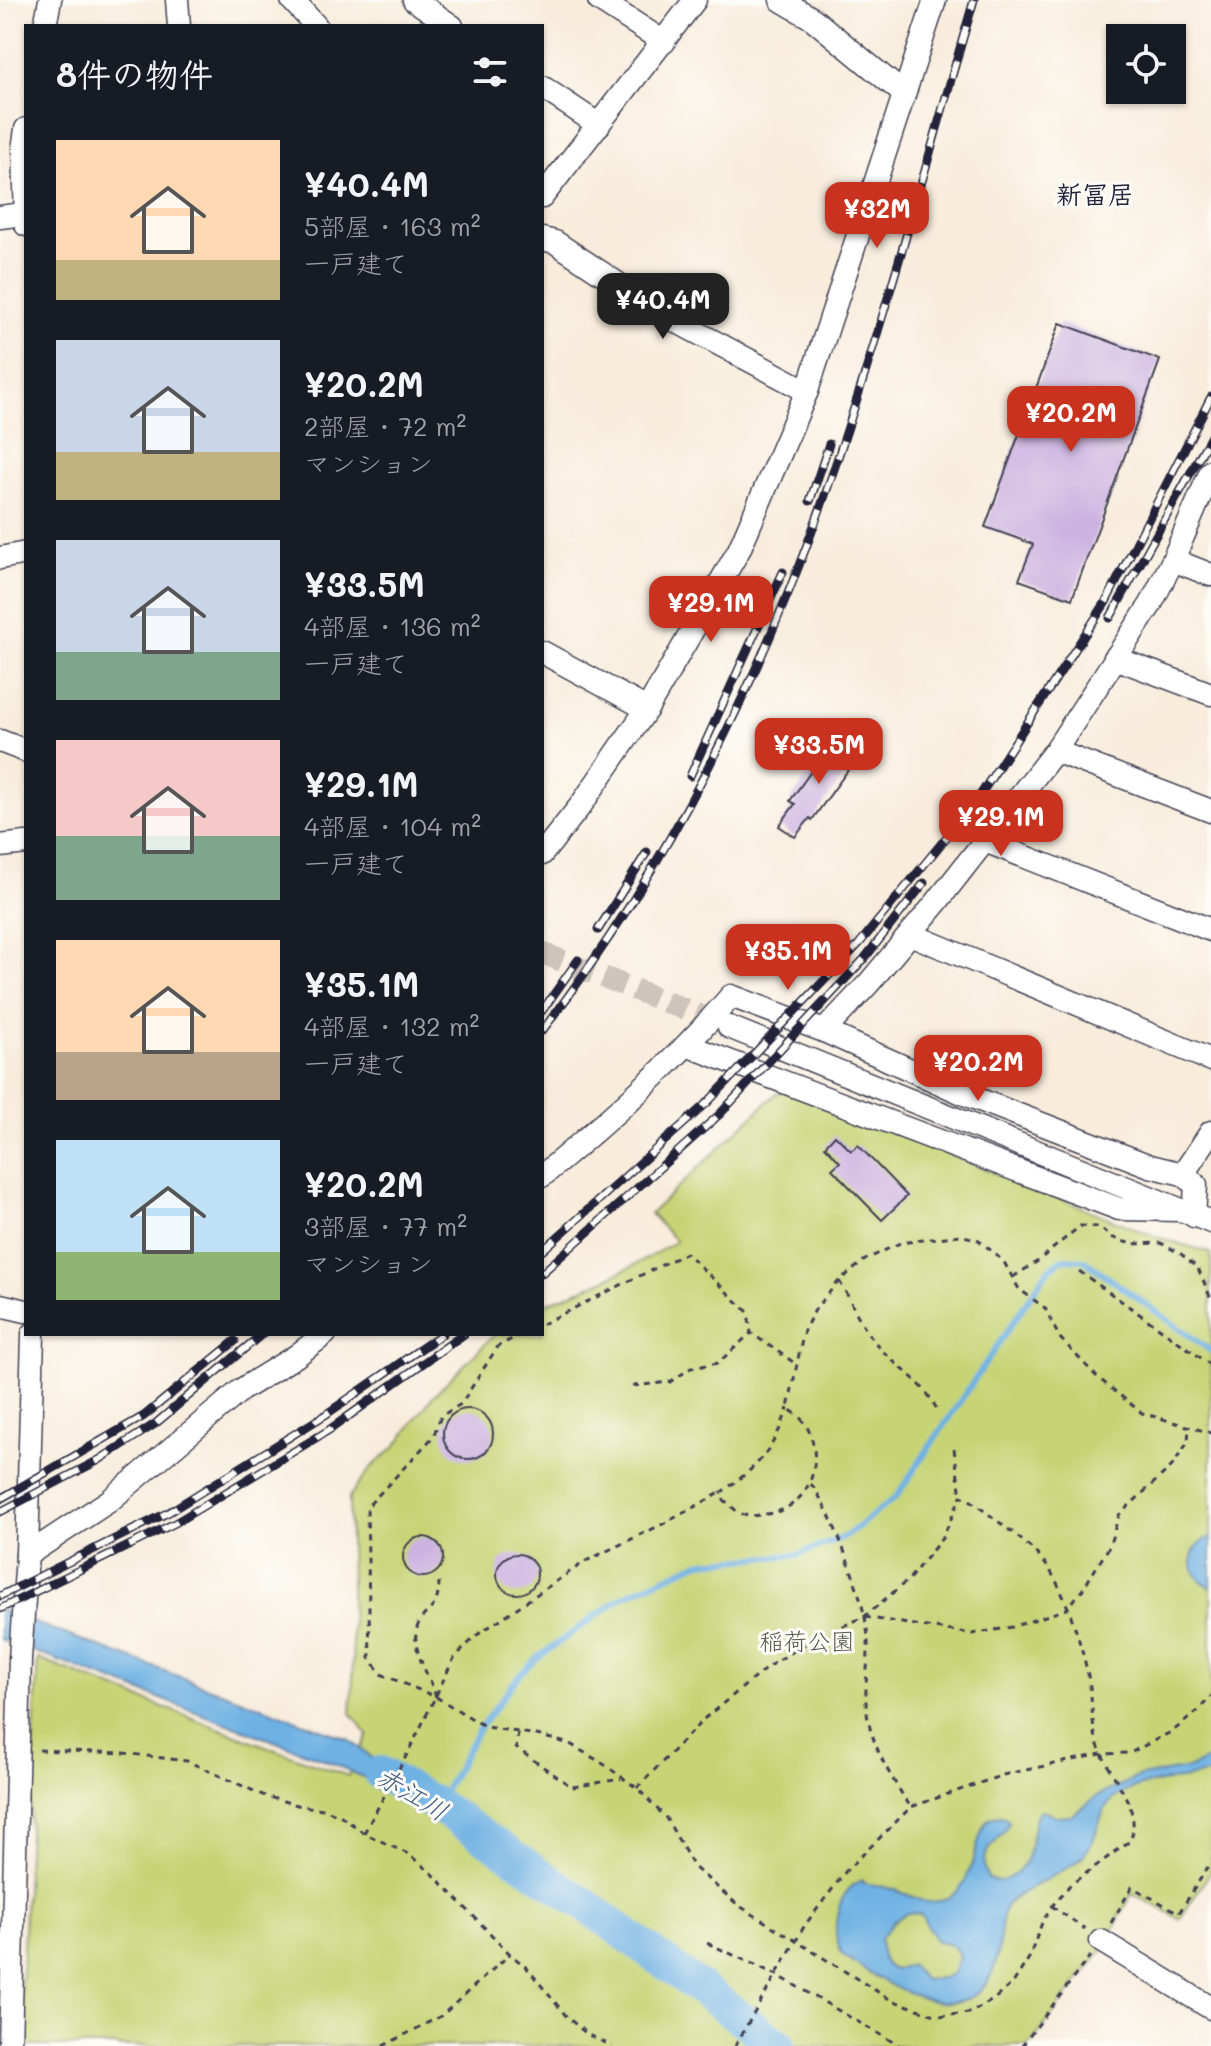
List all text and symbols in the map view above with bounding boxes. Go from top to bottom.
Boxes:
map controls [1106,24,1186,104]
button: locate [1106,24,1186,104]
icon: filters [468,50,512,94]
text: 8件の物件 [56,51,213,96]
text: ¥40.4M [304,161,429,206]
icon: home [120,172,216,268]
district label: 新冨居 [1056,177,1134,211]
pin: ¥32M [830,182,924,250]
text: ¥32M [843,191,911,225]
text: 5部屋 · 163 m² [304,209,481,243]
text: 一戸建て [304,246,408,280]
pin: ¥40.4M [598,273,728,341]
text: ¥40.4M [615,282,711,316]
text: ¥20.2M [304,361,424,406]
icon: home [120,372,216,468]
pin: ¥20.2M [1006,386,1136,454]
text: ¥20.2M [1025,395,1117,429]
text: 2部屋 · 72 m² [304,409,466,443]
text: マンション [304,446,433,480]
text: ¥33.5M [304,561,425,606]
icon: home [120,572,216,668]
pin: ¥29.1M [646,576,776,644]
text: ¥29.1M [667,585,755,619]
text: 4部屋 · 136 m² [304,609,481,643]
text: 一戸建て [304,646,408,680]
pin: ¥33.5M [754,718,884,786]
text: ¥33.5M [773,727,865,761]
text: ¥29.1M [304,761,419,806]
icon: home [120,772,216,868]
pin: ¥29.1M [936,790,1066,858]
text: ¥29.1M [957,799,1045,833]
text: 4部屋 · 104 m² [304,809,481,843]
text: 一戸建て [304,846,408,880]
pin: ¥35.1M [723,924,853,992]
text: ¥35.1M [744,933,832,967]
text: ¥35.1M [304,961,420,1006]
icon: home [120,972,216,1068]
text: 4部屋 · 132 m² [304,1009,479,1043]
pin: ¥20.2M [913,1035,1043,1103]
text: ¥20.2M [932,1044,1024,1078]
text: 一戸建て [304,1046,408,1080]
text: ¥20.2M [304,1161,424,1206]
icon: home [120,1172,216,1268]
text: 3部屋 · 77 m² [304,1209,467,1243]
text: マンション [304,1246,433,1280]
park label: 稲荷公園 [759,1625,855,1656]
water label: 赤江川 [370,1758,455,1828]

